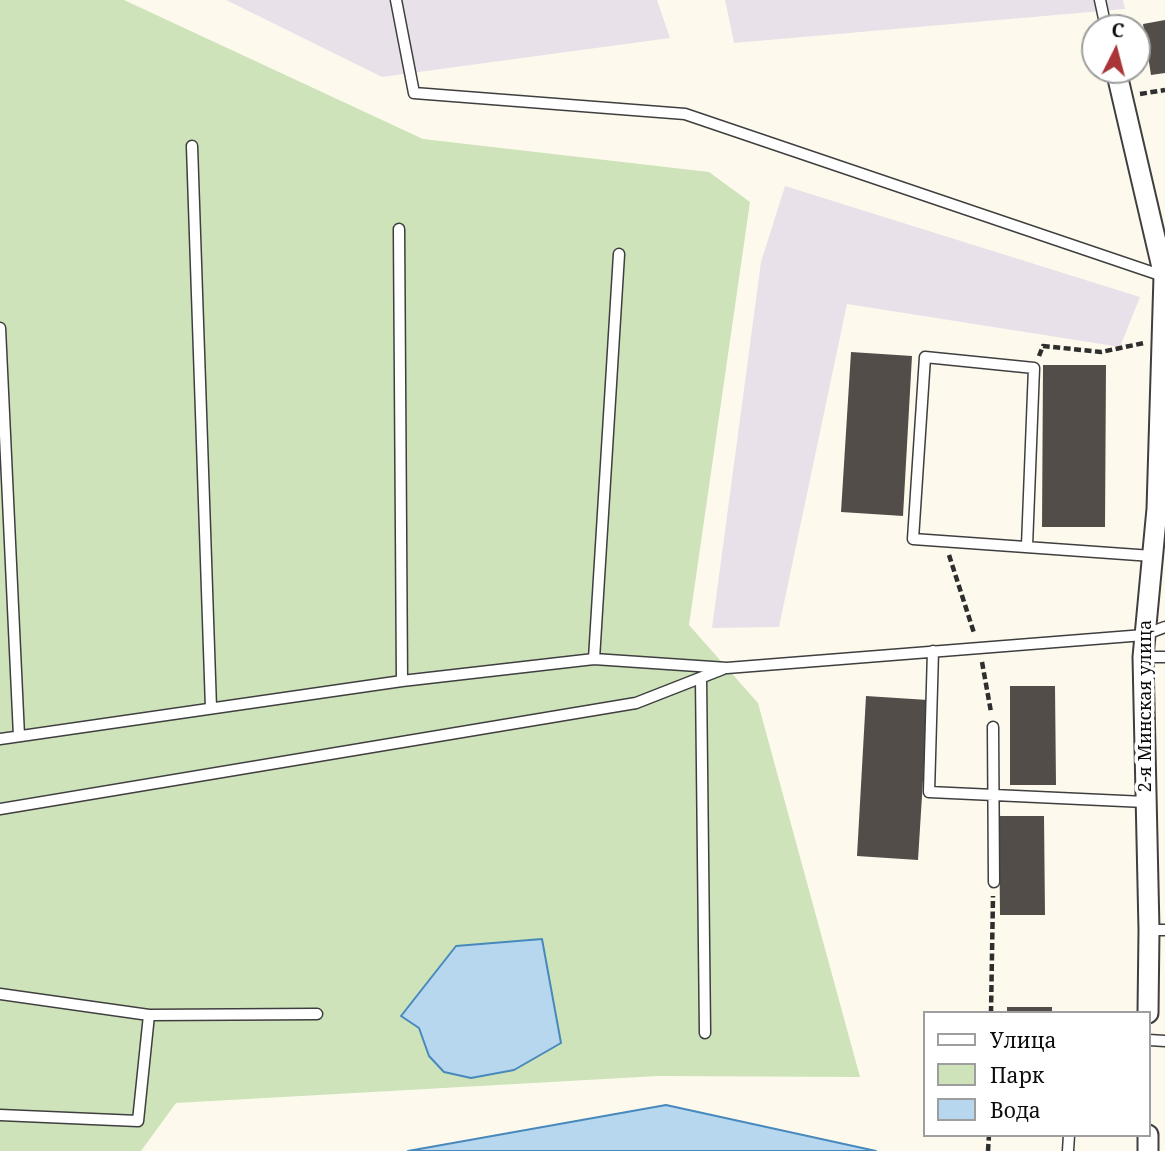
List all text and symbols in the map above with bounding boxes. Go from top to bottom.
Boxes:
north arrow [1081,14,1151,84]
text: С [1110,17,1126,44]
street label: 2-я Минская улица [1135,620,1157,792]
legend [923,1011,1151,1137]
text: Улица [990,1026,1057,1054]
text: Парк [990,1061,1044,1089]
text: Вода [990,1096,1041,1124]

